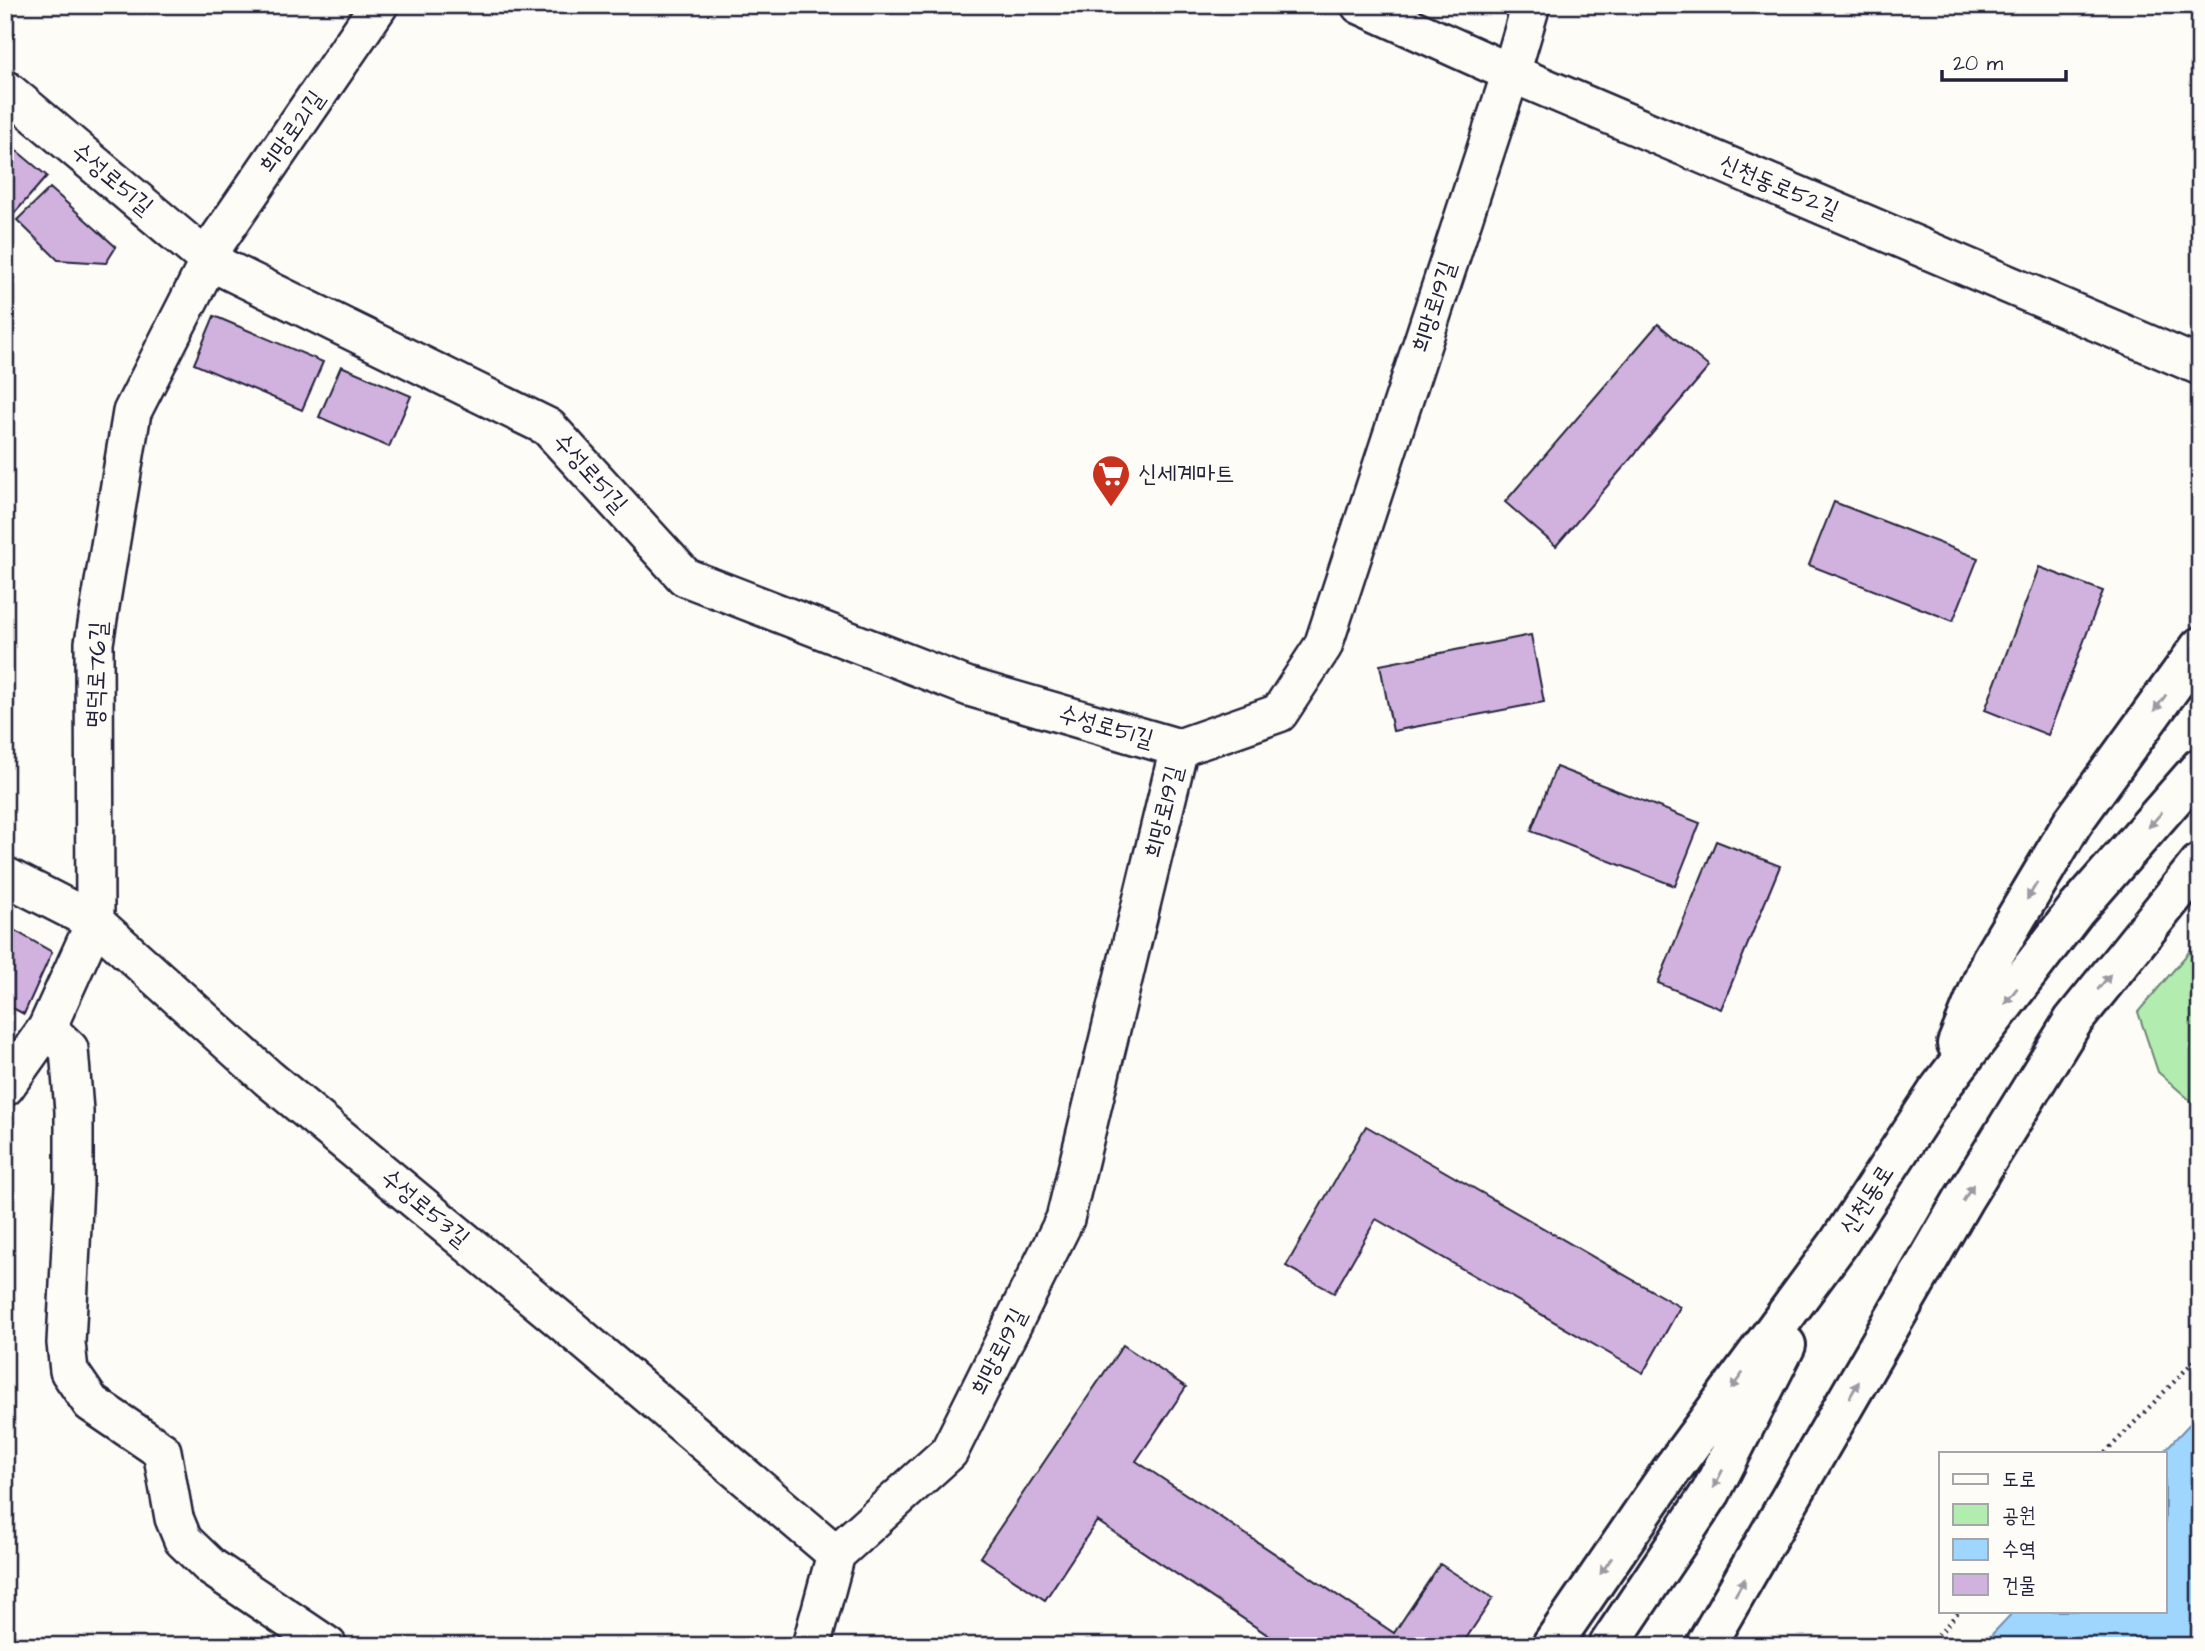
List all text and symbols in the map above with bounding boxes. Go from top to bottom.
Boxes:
scale bar [1942,38,2067,82]
text: 20 m [1953,49,2004,78]
street label: 희망로21길 [251,84,333,180]
street label: 수성로51길 [64,135,160,223]
street label: 신천동로52길 [1714,146,1844,228]
street label: 희망로19길 [1403,257,1465,357]
street label: 수성로51길 [545,425,635,521]
supermarket icon: 신세계마트 [1090,453,1132,508]
place label: 신세계마트 [1138,457,1235,491]
street label: 명덕로76길 [78,621,116,729]
one-way arrow [2153,694,2167,712]
street label: 수성로51길 [1055,697,1157,757]
street label: 희망로19길 [1136,762,1192,862]
one-way arrow [2147,811,2163,829]
one-way arrow [2026,881,2038,900]
one-way arrow [2097,973,2112,991]
one-way arrow [2003,986,2018,1004]
street label: 신천동로 [1832,1158,1902,1242]
street label: 수성로53길 [373,1161,477,1255]
one-way arrow [1961,1184,1974,1203]
street label: 희망로19길 [963,1302,1035,1402]
one-way arrow [1731,1372,1745,1390]
one-way arrow [1848,1381,1860,1400]
legend [1939,1452,2166,1612]
text: 도로 [2002,1465,2036,1494]
one-way arrow [1712,1469,1724,1489]
text: 공원 [2002,1501,2036,1530]
text: 수역 [2002,1535,2036,1564]
one-way arrow [1599,1557,1613,1575]
text: 건물 [2002,1571,2036,1600]
one-way arrow [1734,1578,1747,1597]

